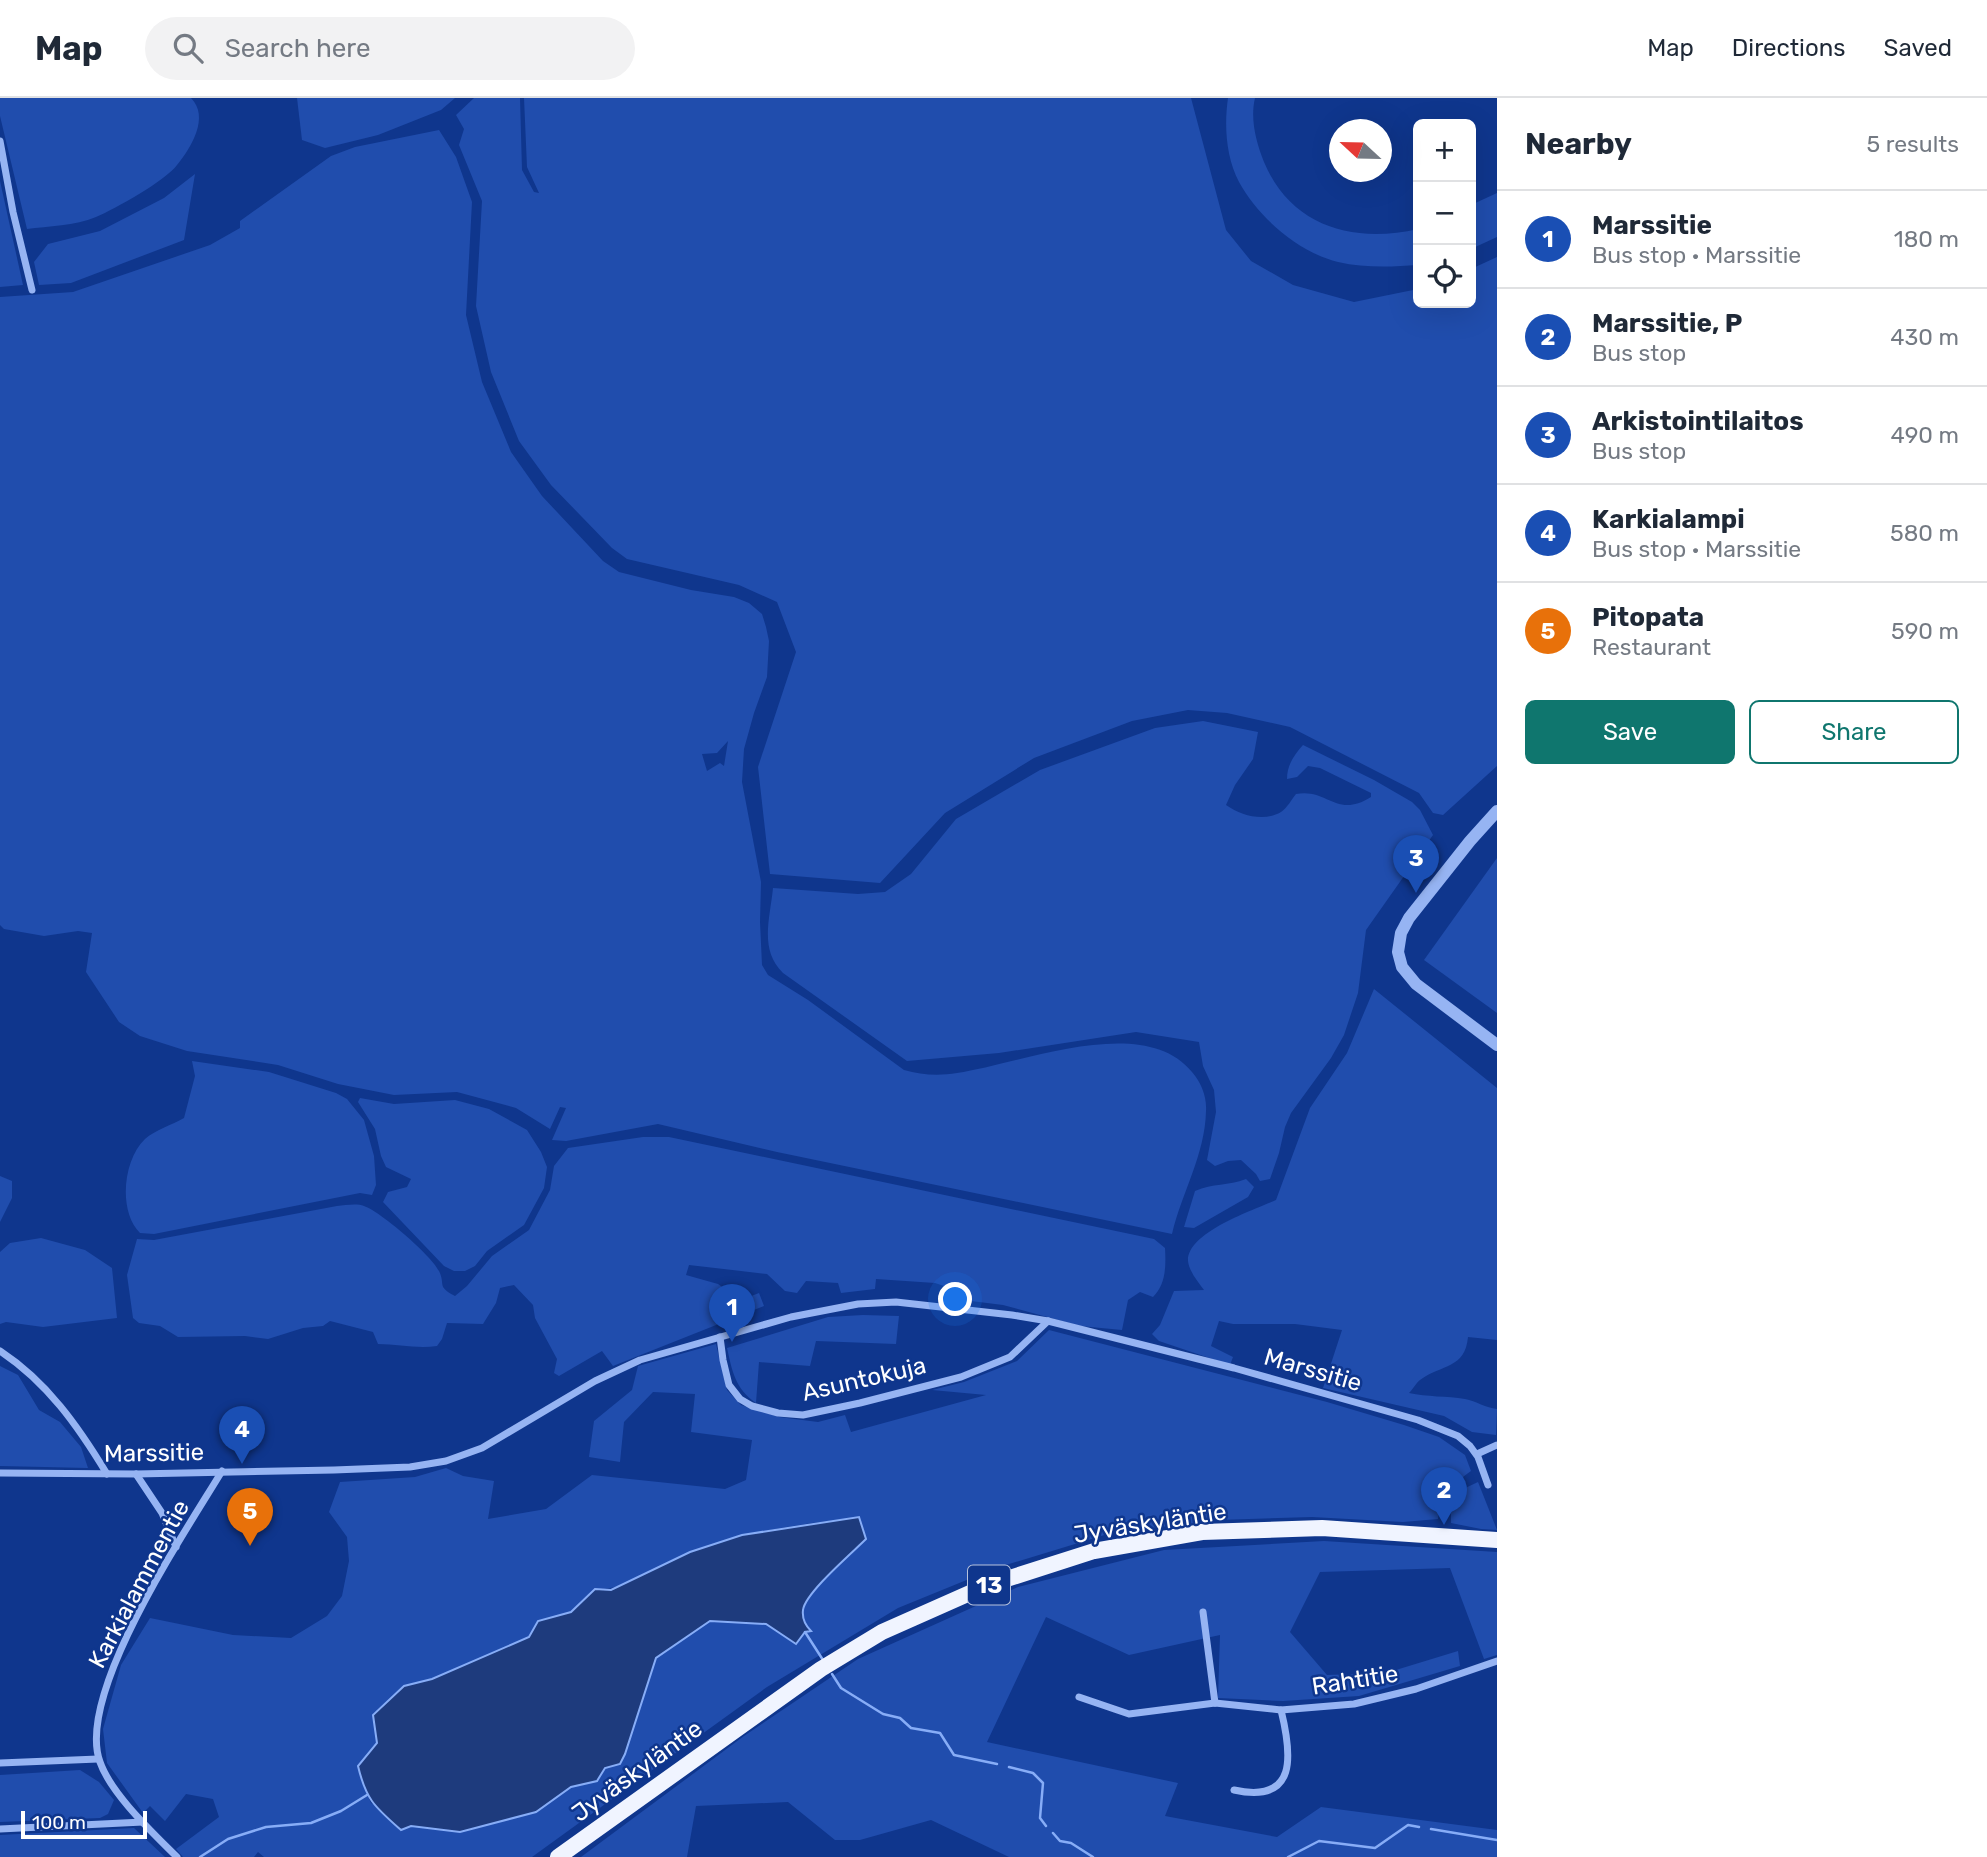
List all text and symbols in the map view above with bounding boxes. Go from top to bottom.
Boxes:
search box [145,17,635,80]
text: Map [35,29,103,68]
icon: search [169,29,207,67]
text: Search here [225,33,370,64]
text: Map [1647,34,1694,62]
text: Directions [1732,34,1845,62]
text: Saved [1883,34,1952,62]
north arrow [1329,119,1392,182]
map controls [1413,119,1476,308]
button: + [1413,119,1476,182]
text: Nearby [1525,126,1632,162]
text: 5 results [1866,130,1959,158]
button: − [1413,182,1476,245]
text: Marssitie [1592,210,1712,241]
text: 1 [1542,225,1554,253]
text: 180 m [1894,225,1959,253]
text: Bus stop · Marssitie [1592,241,1801,269]
button: locate [1413,245,1476,308]
text: Marssitie, P [1592,308,1742,339]
text: 2 [1541,323,1555,351]
text: 430 m [1890,323,1959,351]
text: Bus stop [1592,339,1686,367]
text: Arkistointilaitos [1592,406,1804,437]
text: 3 [1540,421,1556,449]
text: 490 m [1891,421,1959,449]
text: Bus stop [1592,437,1686,465]
text: Karkialampi [1592,504,1745,535]
text: 4 [1540,519,1556,547]
text: 580 m [1890,519,1959,547]
text: Bus stop · Marssitie [1592,535,1801,563]
text: Pitopata [1592,602,1704,633]
text: 5 [1541,617,1555,645]
text: 590 m [1891,617,1959,645]
text: Restaurant [1592,633,1711,661]
button: Save [1525,700,1735,764]
button: Share [1749,700,1959,764]
pin: 3 [1393,835,1439,893]
your location [938,1282,972,1316]
pin: 1 [709,1284,755,1342]
street label: Marssitie [1261,1343,1365,1397]
street label: Asuntokuja [799,1351,929,1407]
pin: 4 [219,1406,265,1464]
street label: Marssitie [104,1438,204,1468]
pin: 2 [1421,1467,1467,1525]
pin: 5 [227,1488,273,1546]
street label: Karkialammentie [83,1495,195,1673]
street label: Jyväskyläntie [1072,1497,1228,1549]
road number: 13 [968,1566,1010,1604]
street label: Rahtitie [1310,1659,1400,1701]
street label: Jyväskyläntie [566,1714,708,1828]
scale bar [21,1808,147,1840]
text: 100 m [32,1811,86,1834]

